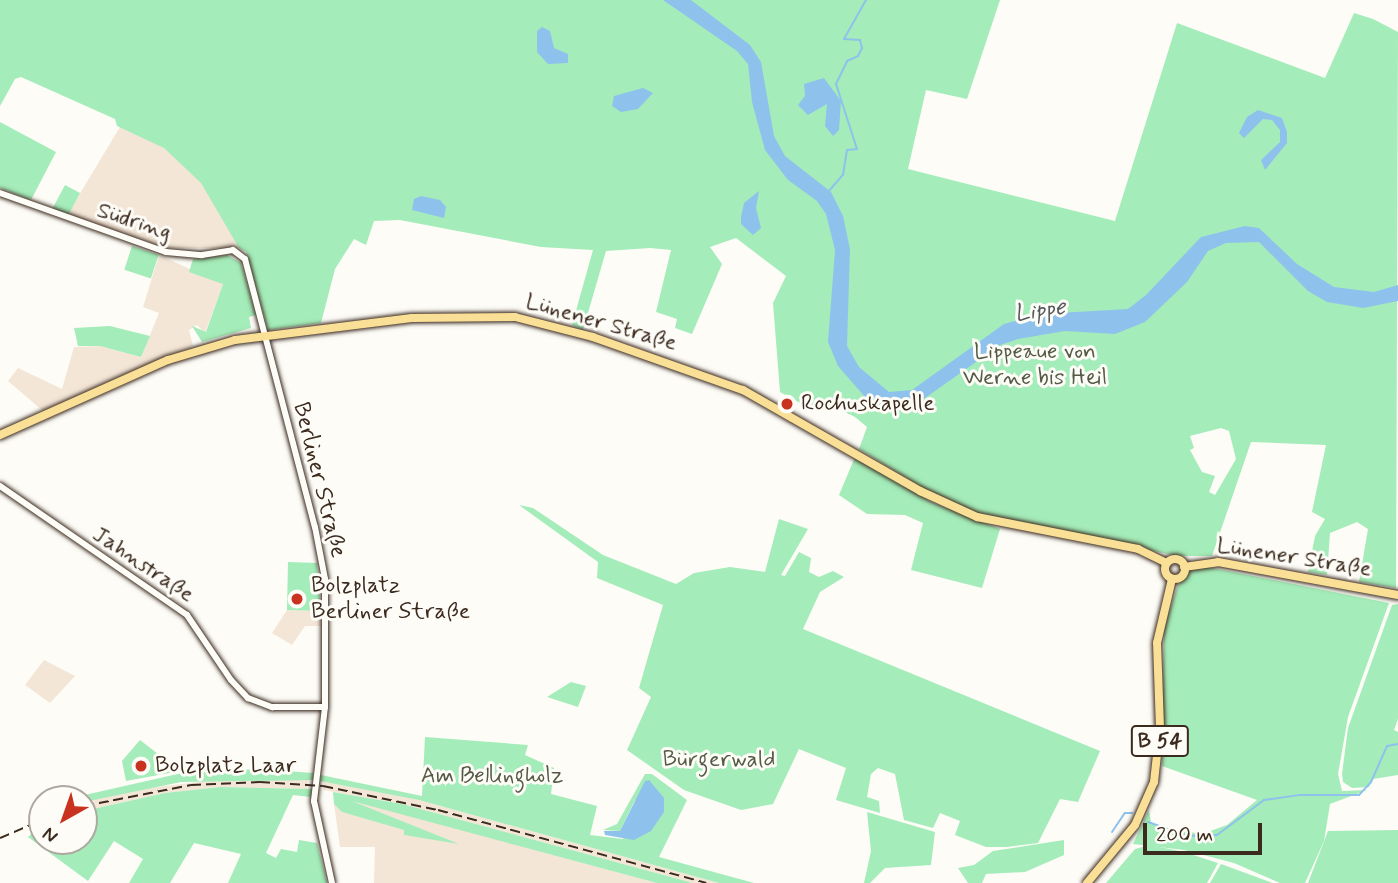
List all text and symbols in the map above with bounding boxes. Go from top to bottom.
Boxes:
street label: Südring [93,197,175,247]
street label: Lünener Straße [522,288,680,358]
water label: Lippe [1013,293,1067,329]
park label: Lippeaue von Werne bis Heil [963,338,1107,392]
place label: Rochuskapelle [801,390,934,418]
marker: Rochuskapelle [779,396,795,412]
street label: Berliner Straße [287,401,351,559]
street label: Jahnstraße [87,521,199,609]
street label: Lünener Straße [1215,532,1373,584]
place label: Bolzplatz Berliner Straße [311,572,466,626]
marker: Bolzplatz Berliner Straße [289,591,305,607]
road number: B 54 [1130,724,1190,758]
park label: Bürgerwald [663,746,775,774]
place label: Bolzplatz Laar [155,752,297,780]
marker: Bolzplatz Laar [133,758,149,774]
park label: Am Bellingholz [419,762,565,790]
north arrow [28,785,98,855]
scale bar [1146,810,1265,854]
text: N [38,821,63,849]
text: 200 m [1156,821,1213,849]

